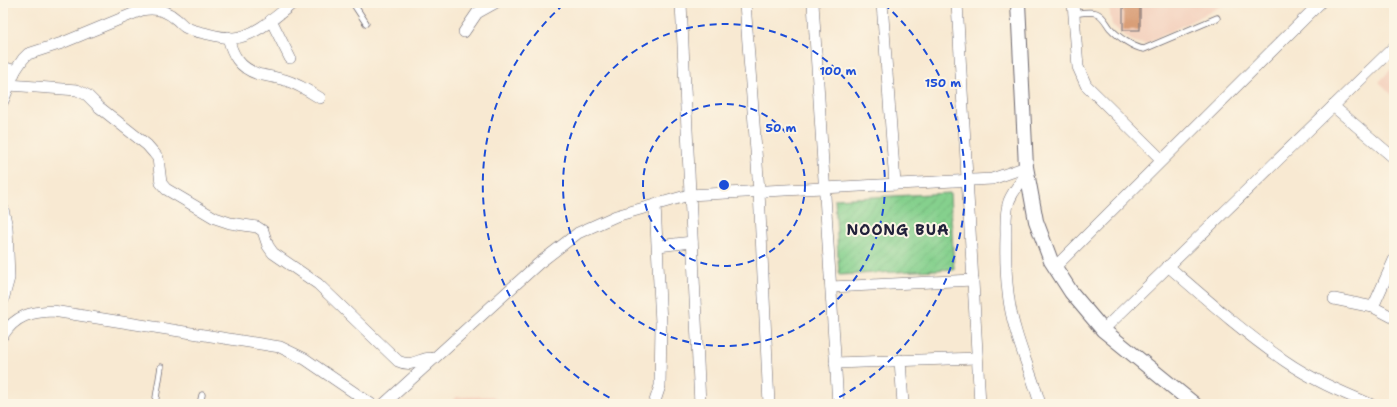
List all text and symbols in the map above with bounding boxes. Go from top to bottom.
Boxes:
text: 100 m [820,63,857,79]
text: 150 m [925,75,961,91]
text: 50 m [766,120,797,136]
centre of rings [717,178,731,192]
district label: NOONG BUA [847,220,949,240]

